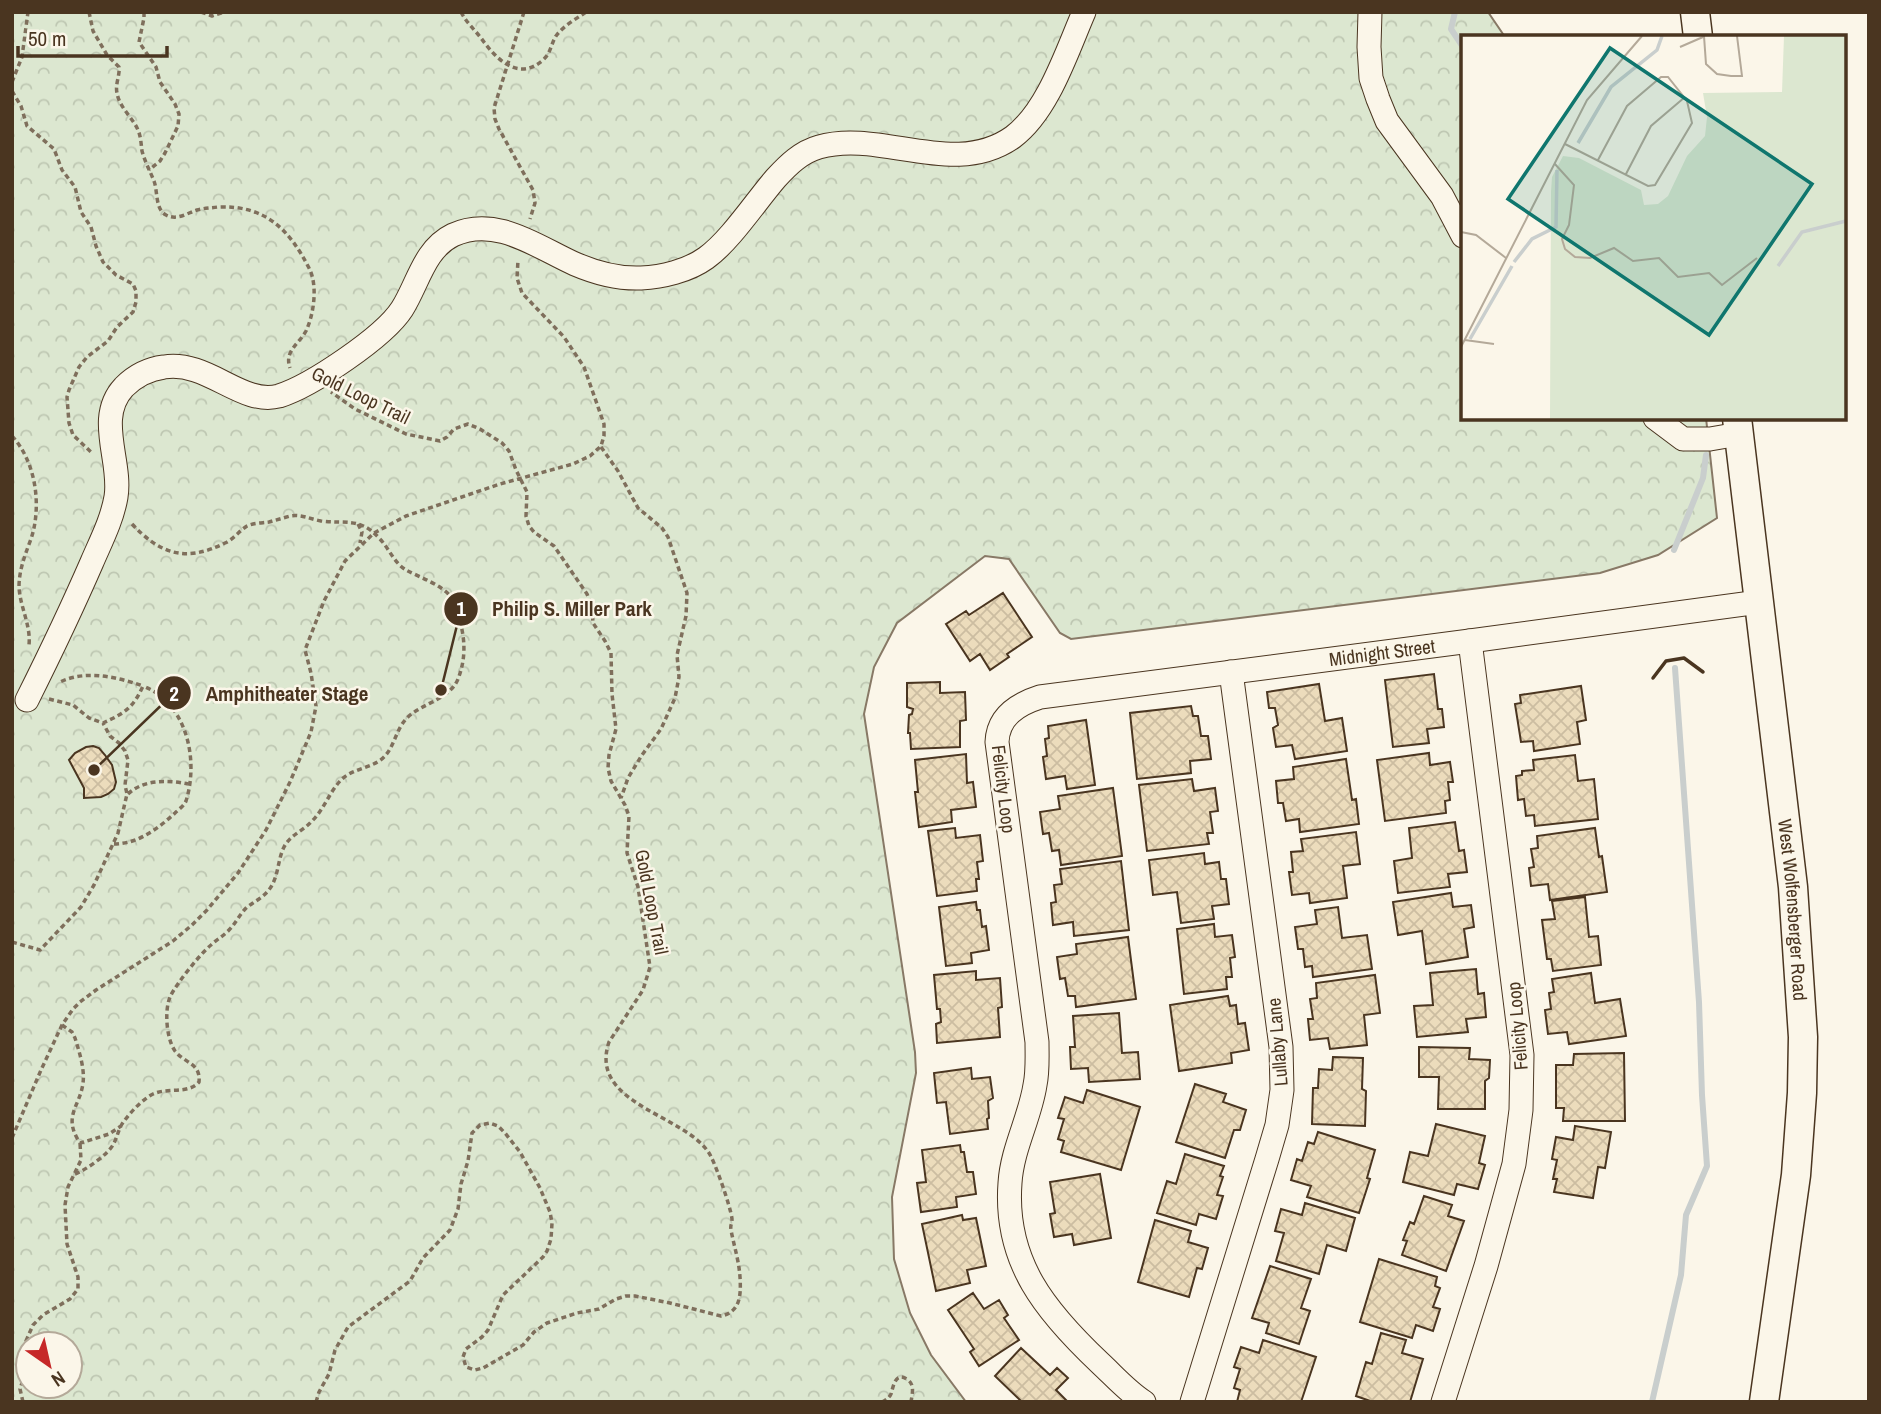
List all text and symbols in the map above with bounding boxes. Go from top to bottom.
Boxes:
scale bar [18,14,166,58]
text: 50 m [28,24,66,53]
inset map [1461,35,1846,420]
street label: Gold Loop Trail [307,360,415,430]
callout: Philip S. Miller Park [443,588,666,630]
text: 1 [456,594,466,623]
text: Philip S. Miller Park [492,594,652,623]
street label: Midnight Street [1327,633,1437,672]
callout: Amphitheater Stage [157,672,382,714]
text: 2 [169,679,179,708]
text: Amphitheater Stage [206,679,368,708]
street label: Felicity Loop [986,744,1022,834]
street label: West Wolfensberger Road [1772,817,1814,1001]
street label: Gold Loop Trail [629,847,675,957]
street label: Felicity Loop [1500,981,1534,1071]
street label: Lullaby Lane [1260,997,1294,1087]
north arrow [14,1330,84,1400]
text: N [47,1365,70,1393]

